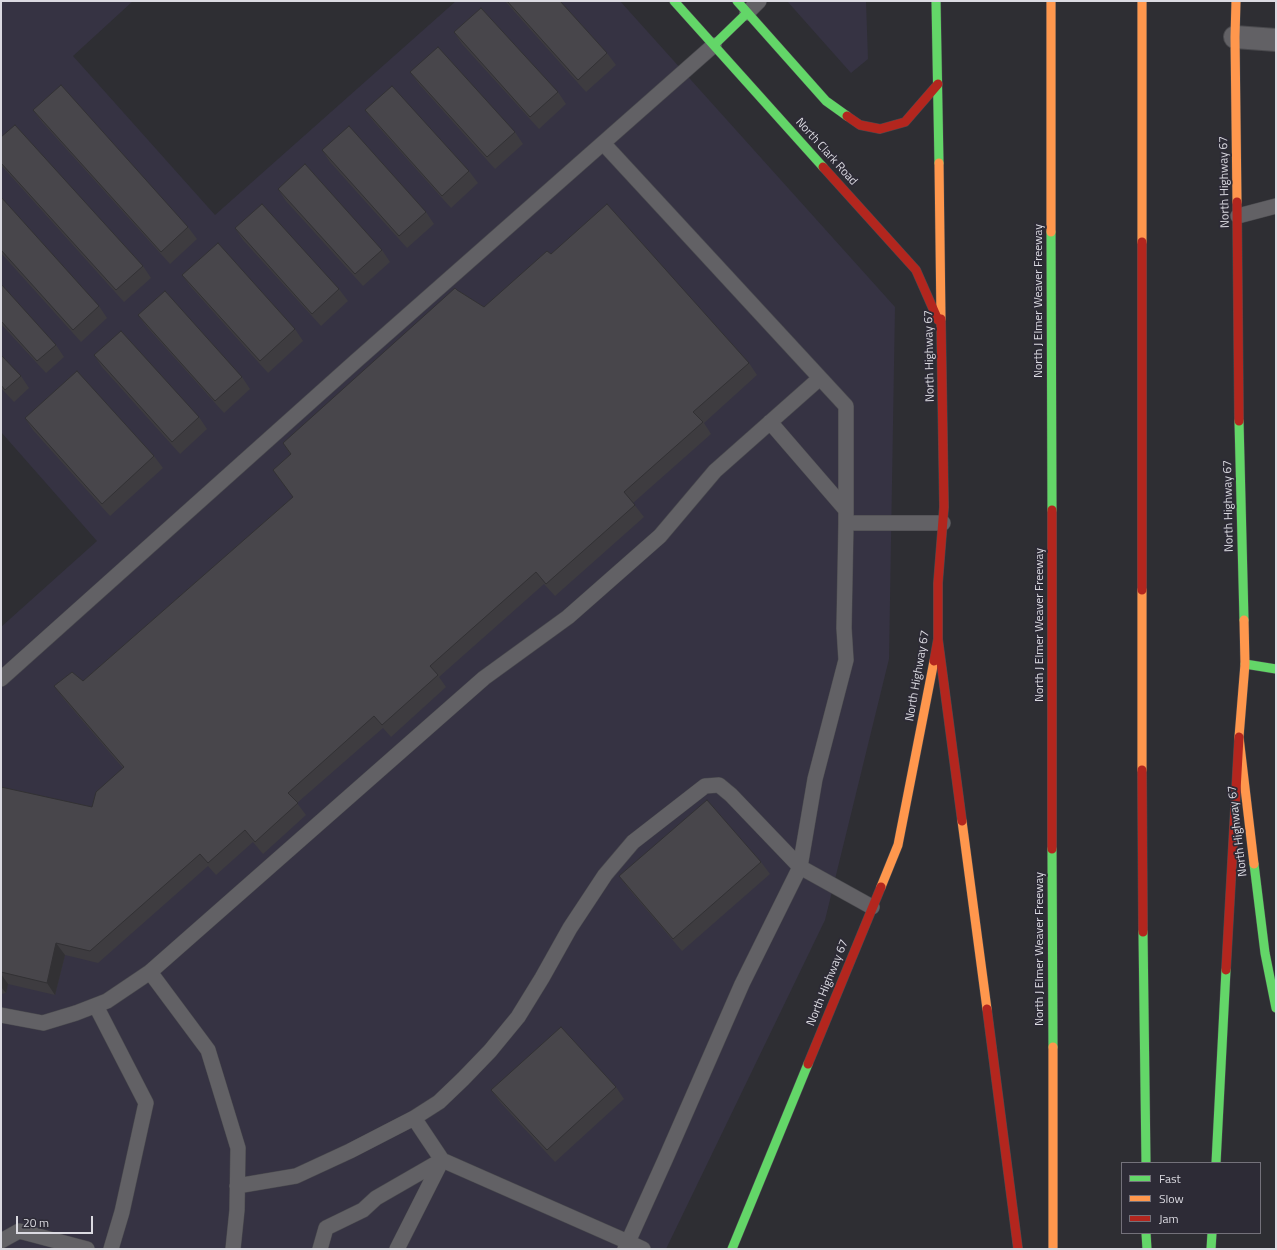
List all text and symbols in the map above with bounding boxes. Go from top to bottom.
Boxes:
street label: North Clark Road [792,115,860,189]
street label: North Highway 67 [1217,136,1233,228]
street label: North J Elmer Weaver Freeway [1032,224,1046,378]
street label: North Highway 67 [922,310,938,402]
street label: North Highway 67 [1221,460,1237,552]
street label: North J Elmer Weaver Freeway [1033,548,1047,702]
street label: North Highway 67 [903,629,933,723]
street label: North Highway 67 [1225,784,1251,878]
street label: North J Elmer Weaver Freeway [1033,872,1047,1026]
street label: North Highway 67 [804,938,852,1028]
legend [1121,1162,1261,1234]
text: Fast [1159,1169,1181,1188]
text: Slow [1159,1189,1184,1208]
scale bar [18,1208,95,1234]
text: Jam [1159,1209,1179,1228]
text: 20 m [23,1213,49,1232]

